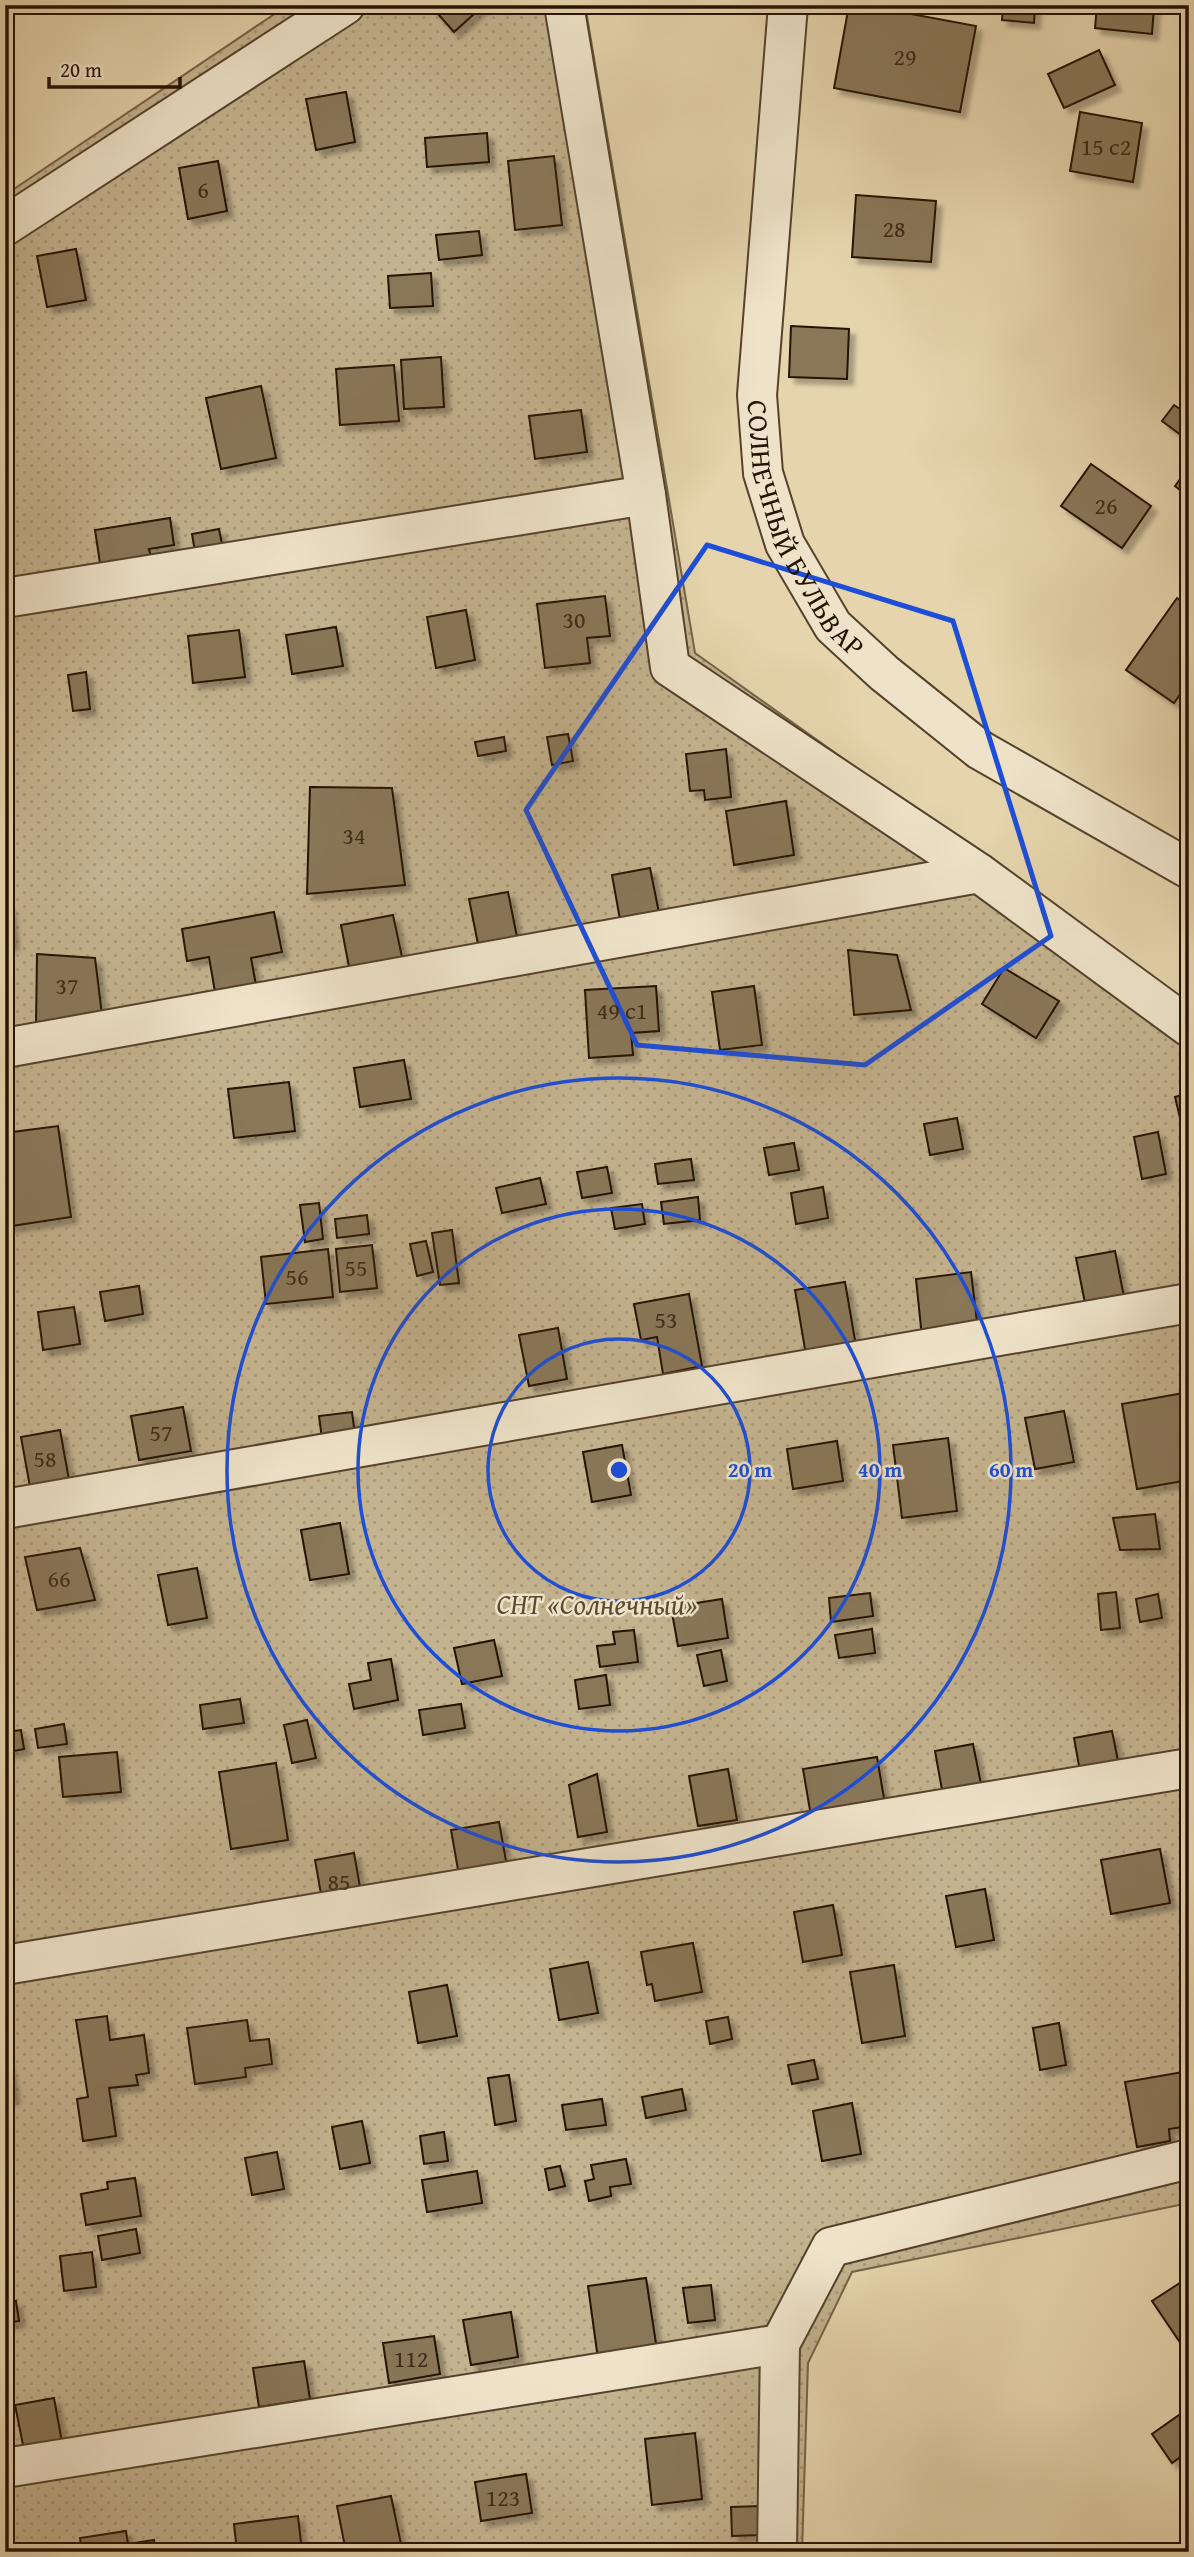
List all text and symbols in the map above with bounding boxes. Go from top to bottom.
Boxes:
house number: 29 [893,39,917,74]
scale bar [49,46,180,90]
text: 20 m [60,54,102,85]
house number: 15 с2 [1081,129,1131,164]
house number: 6 [197,172,209,207]
house number: 28 [882,211,906,246]
street label: СОЛНЕЧНЫЙ БУЛЬВАР [737,398,874,666]
house number: 26 [1094,488,1118,523]
house number: 30 [562,602,586,637]
house number: 34 [342,818,366,853]
house number: 37 [55,968,79,1003]
house number: 49 с1 [597,993,647,1028]
house number: 55 [344,1250,368,1285]
house number: 56 [285,1259,309,1294]
house number: 53 [654,1302,678,1337]
house number: 57 [149,1415,173,1450]
house number: 58 [33,1441,57,1476]
text: 20 m [728,1454,772,1485]
text: 40 m [858,1454,902,1485]
text: 60 m [989,1454,1033,1485]
centre of rings [607,1458,631,1482]
house number: 66 [47,1561,71,1596]
park label: СНТ «Солнечный» [496,1583,698,1624]
house number: 85 [327,1864,351,1899]
house number: 112 [394,2341,428,2376]
house number: 123 [486,2480,520,2515]

